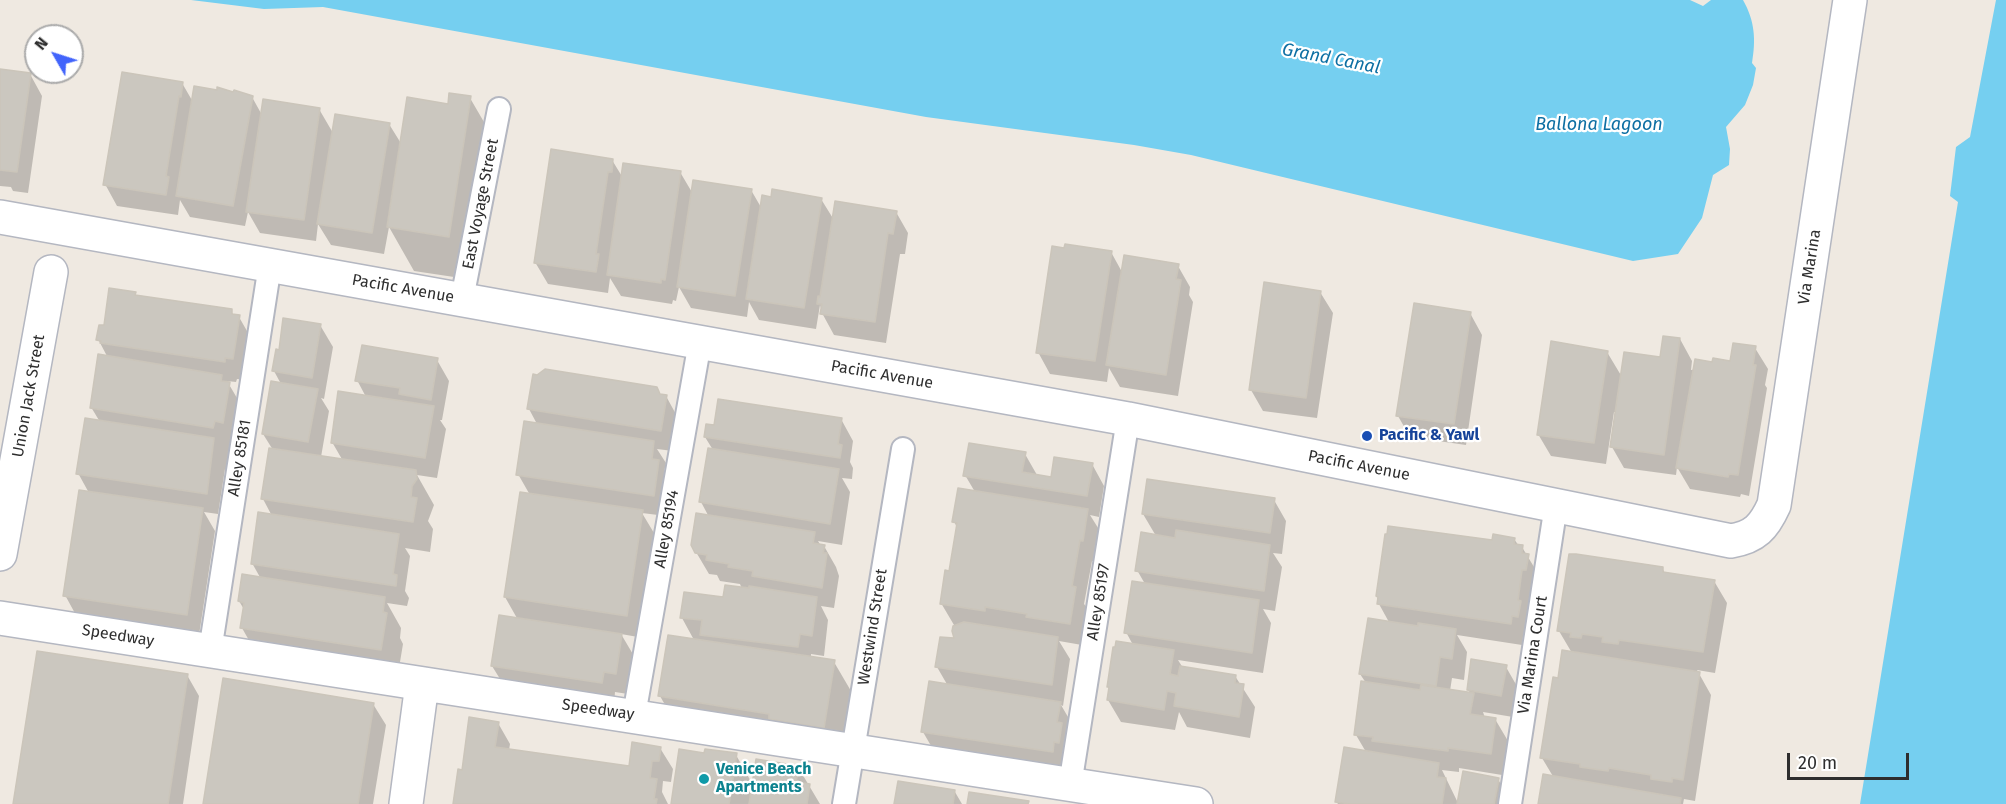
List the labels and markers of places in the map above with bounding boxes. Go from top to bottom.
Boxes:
place label: Pacific & Yawl [1379,426,1479,446]
marker: Pacific & Yawl [1360,429,1374,443]
place label: Venice Beach Apartments [716,760,811,798]
marker: Venice Beach Apartments [697,772,711,786]

